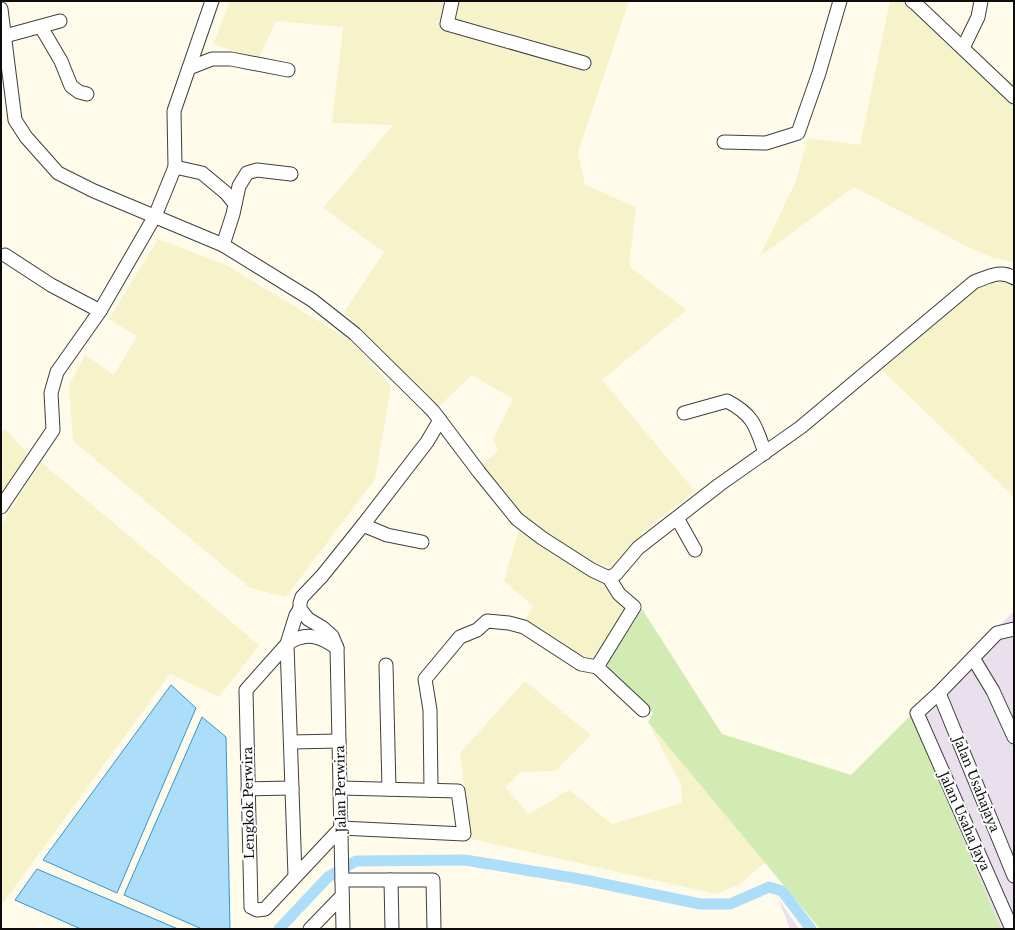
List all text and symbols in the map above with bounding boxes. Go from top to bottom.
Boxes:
street label: Jalan Usahajaya [949,732,1004,836]
street label: Jalan Perwira [331,745,350,835]
street label: Lengkok Perwira [239,746,258,859]
street label: Jalan Usaha Jaya [934,767,994,874]

